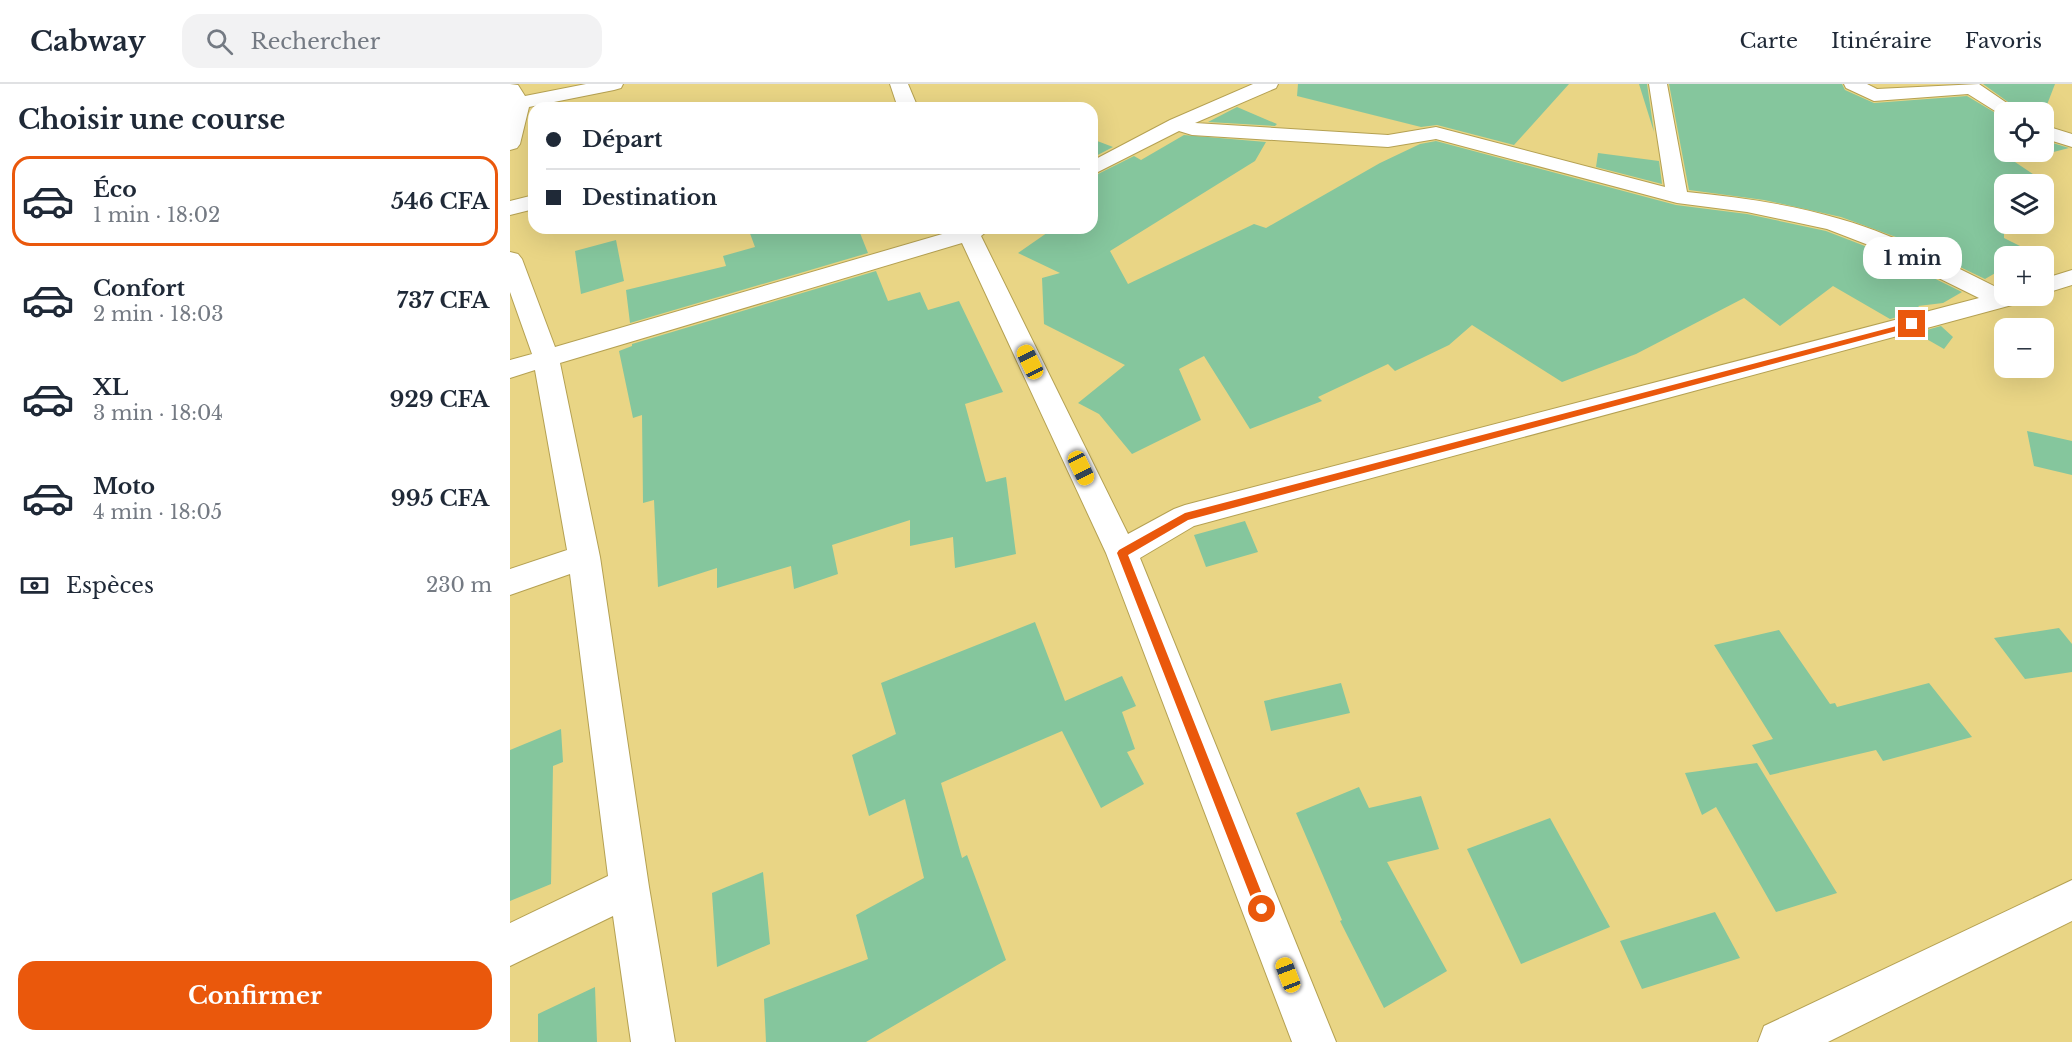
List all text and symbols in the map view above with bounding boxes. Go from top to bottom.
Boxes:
search box [182,14,602,68]
text: Cabway [30,24,146,59]
icon: search [203,25,236,58]
text: Rechercher [251,28,380,55]
text: Carte [1740,28,1798,54]
text: Itinéraire [1831,28,1932,54]
text: Favoris [1965,28,2042,54]
map controls [1994,102,2054,378]
button: locate [1994,102,2054,162]
text: Choisir une course [18,103,285,136]
text: Départ [582,126,662,153]
icon: car [21,174,75,228]
button: layers [1994,174,2054,234]
text: Éco [93,176,137,203]
text: Destination [582,184,717,211]
text: 546 CFA [391,188,489,215]
text: 1 min · 18:02 [93,203,220,227]
callout: 1 min [1862,237,1962,279]
text: 1 min [1884,246,1941,270]
button: + [1994,246,2054,306]
icon: car [21,273,75,327]
text: Confort [93,275,185,302]
text: 737 CFA [397,287,489,314]
text: 2 min · 18:03 [93,302,224,326]
route end [1898,310,1925,337]
button: − [1994,318,2054,378]
car [1014,342,1046,382]
icon: car [21,372,75,426]
text: XL [93,374,128,401]
text: 929 CFA [390,386,489,413]
text: 3 min · 18:04 [93,401,223,425]
car [1065,448,1097,488]
icon: car [21,471,75,525]
text: Moto [93,473,155,500]
text: 995 CFA [391,485,489,512]
text: 4 min · 18:05 [93,500,222,524]
icon: cash [18,569,51,602]
text: Espèces [66,572,154,599]
text: 230 m [426,573,492,597]
route start [1248,895,1275,922]
car [1273,955,1303,995]
button: Confirmer [18,961,492,1030]

